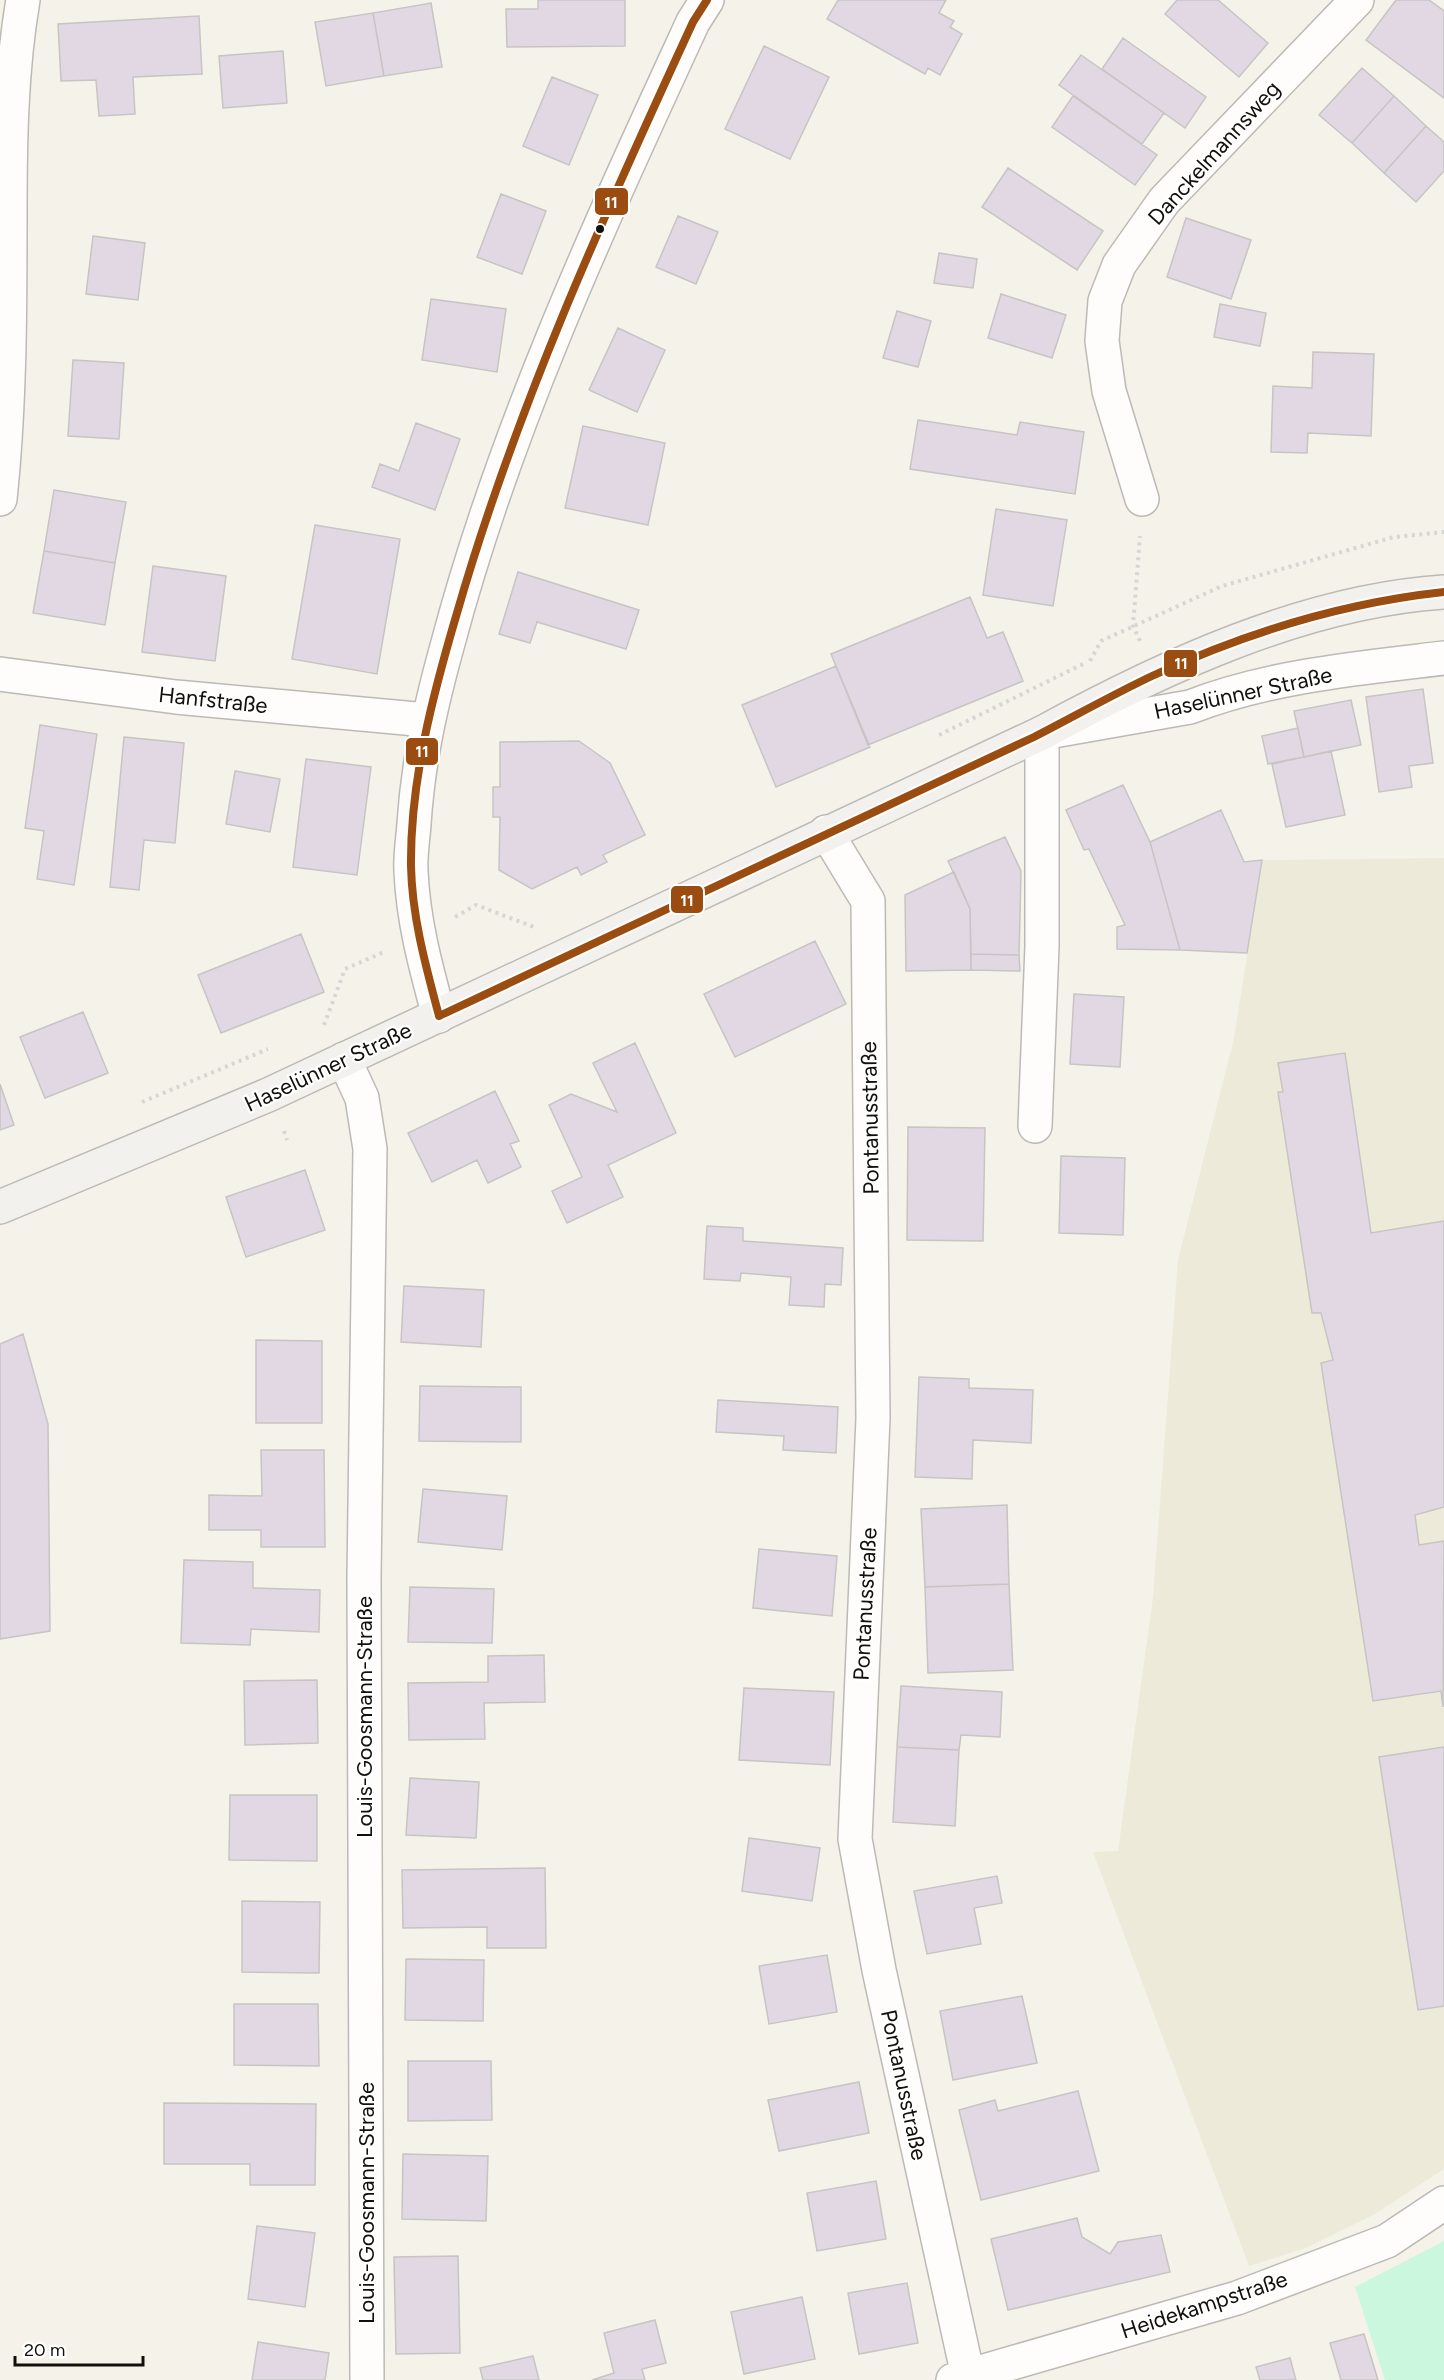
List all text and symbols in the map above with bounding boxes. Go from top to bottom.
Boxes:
street label: Danckelmannsweg [1142,75,1286,231]
line badge: 11 [594,187,629,216]
text: 11 [604,193,618,212]
unlabelled marker [594,223,606,235]
line badge: 11 [1163,649,1198,678]
text: 11 [1174,654,1188,673]
street label: Haselünner Straße [1151,661,1335,725]
street label: Hanfstraße [157,681,269,719]
line badge: 11 [405,737,439,766]
text: 11 [415,742,429,761]
line badge: 11 [670,885,704,914]
text: 11 [680,891,694,910]
street label: Haselünner Straße [240,1016,416,1118]
street label: Pontanusstraße [855,1041,885,1195]
street label: Pontanusstraße [848,1527,882,1681]
street label: Louis-Goosmann-Straße [351,1596,378,1838]
street label: Pontanusstraße [875,2007,933,2163]
street label: Louis-Goosmann-Straße [353,2082,380,2324]
street label: Heidekampstraße [1117,2265,1291,2345]
scale bar [15,2329,142,2367]
text: 20 m [24,2339,65,2361]

